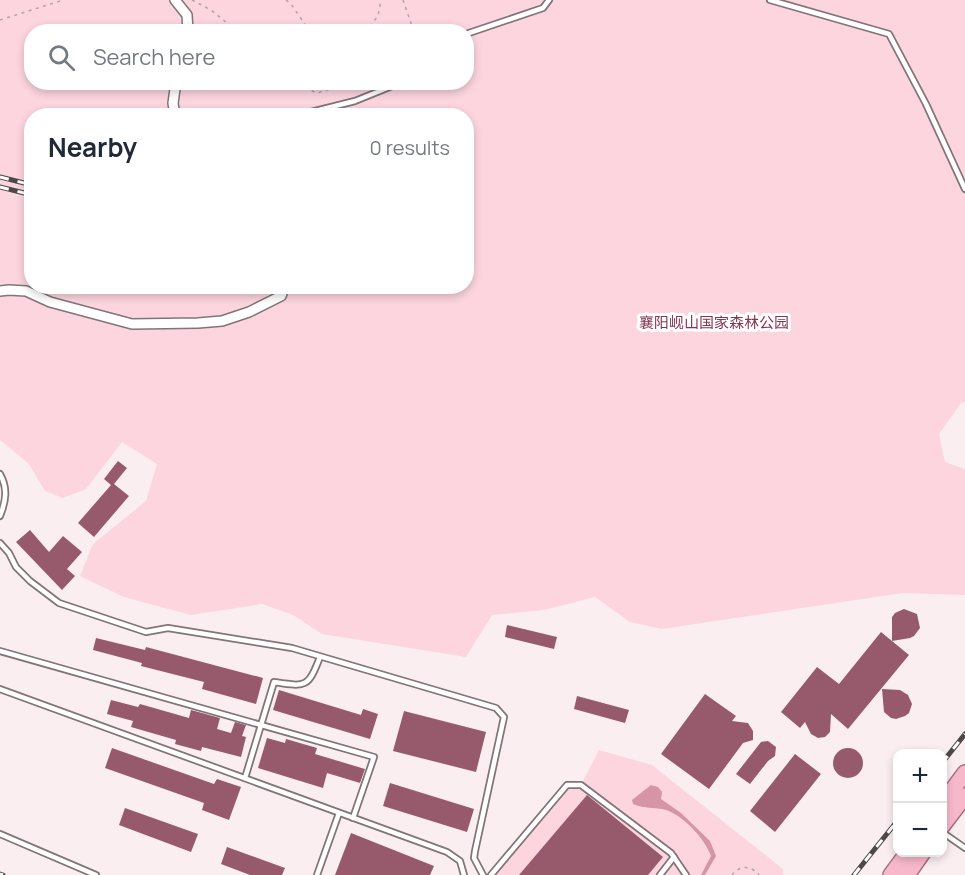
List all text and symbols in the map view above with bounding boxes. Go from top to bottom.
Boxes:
search box [24,24,474,90]
icon: search [45,41,78,74]
text: Search here [93,42,215,72]
text: Nearby [48,129,137,165]
text: 0 results [370,134,450,161]
park label: 襄阳岘山国家森林公园 [639,312,789,333]
map controls [893,749,947,857]
button: + [893,749,947,803]
button: − [893,803,947,857]

